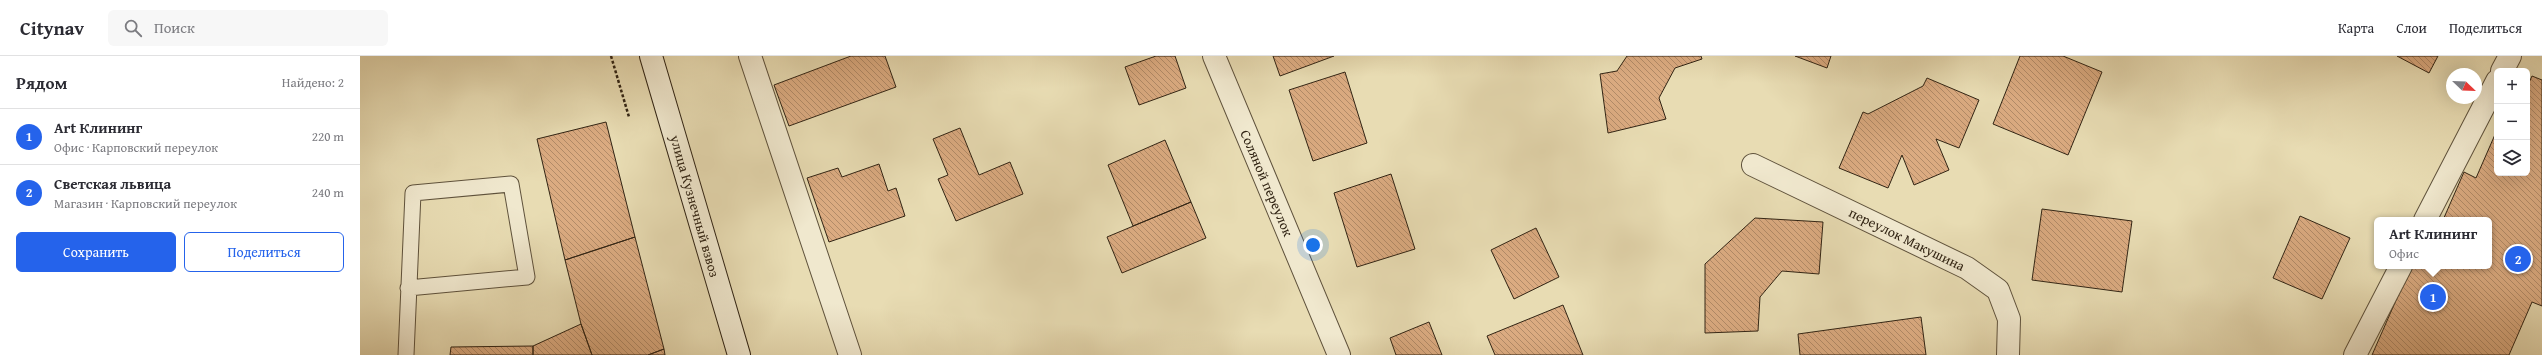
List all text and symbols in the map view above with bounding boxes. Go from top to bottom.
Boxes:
search box [108,10,388,46]
text: Citynav [20,14,84,42]
icon: search [122,17,144,39]
text: Поиск [154,17,195,38]
text: Карта [2338,18,2374,38]
text: Слои [2396,18,2427,38]
text: Поделиться [2449,18,2522,38]
north arrow [2446,68,2482,104]
map controls [2494,68,2530,176]
button: + [2494,68,2530,104]
text: Рядом [16,70,67,95]
text: Найдено: 2 [282,73,344,92]
button: − [2494,104,2530,140]
text: Art Клининг [54,117,142,138]
text: 1 [26,127,32,146]
text: 220 m [312,127,344,146]
street label: Соляной переулок [1235,127,1299,240]
street label: улица Кузнечный взвоз [665,132,725,279]
text: Офис · Карповский переулок [54,138,218,157]
button: layers [2494,140,2530,176]
text: Светская львица [54,173,171,194]
text: 2 [26,183,32,202]
text: 240 m [312,183,344,202]
text: Магазин · Карповский переулок [54,194,237,213]
street label: переулок Макушина [1846,202,1969,276]
popup [2374,217,2492,269]
text: Art Клининг [2389,223,2477,244]
button: Сохранить [16,232,176,272]
button: Поделиться [184,232,344,272]
your location [1303,235,1323,255]
text: Офис [2389,244,2419,263]
pin: 2 [2505,244,2531,274]
pin: 1 [2420,282,2446,312]

